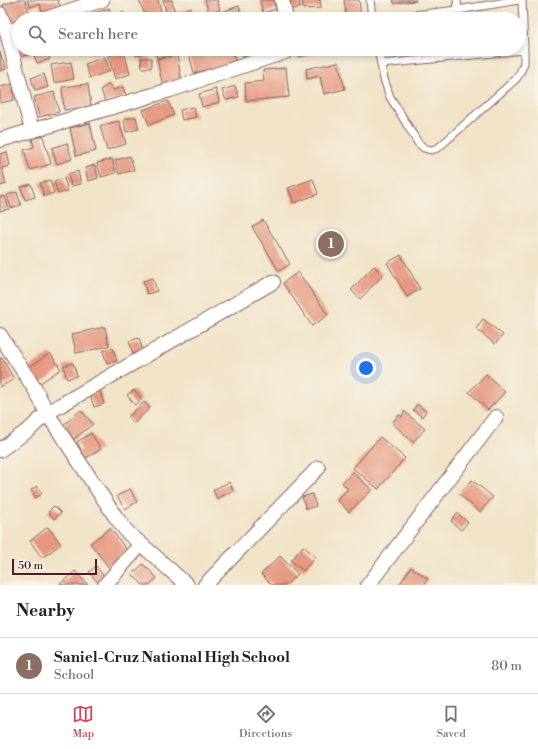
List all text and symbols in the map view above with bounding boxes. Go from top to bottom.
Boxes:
search box [12,12,526,56]
icon: search [26,23,48,45]
text: Search here [58,25,138,44]
pin: 1 [318,229,344,259]
your location [356,358,376,378]
scale bar [12,557,97,576]
text: 50 m [18,559,43,573]
text: Nearby [16,600,75,622]
text: Saniel-Cruz National High School [54,648,290,667]
text: 1 [26,658,32,674]
text: 80 m [491,658,522,674]
text: School [54,667,94,683]
tab: Map [72,703,94,741]
tab: Directions [239,703,292,741]
tab: Saved [437,703,466,741]

